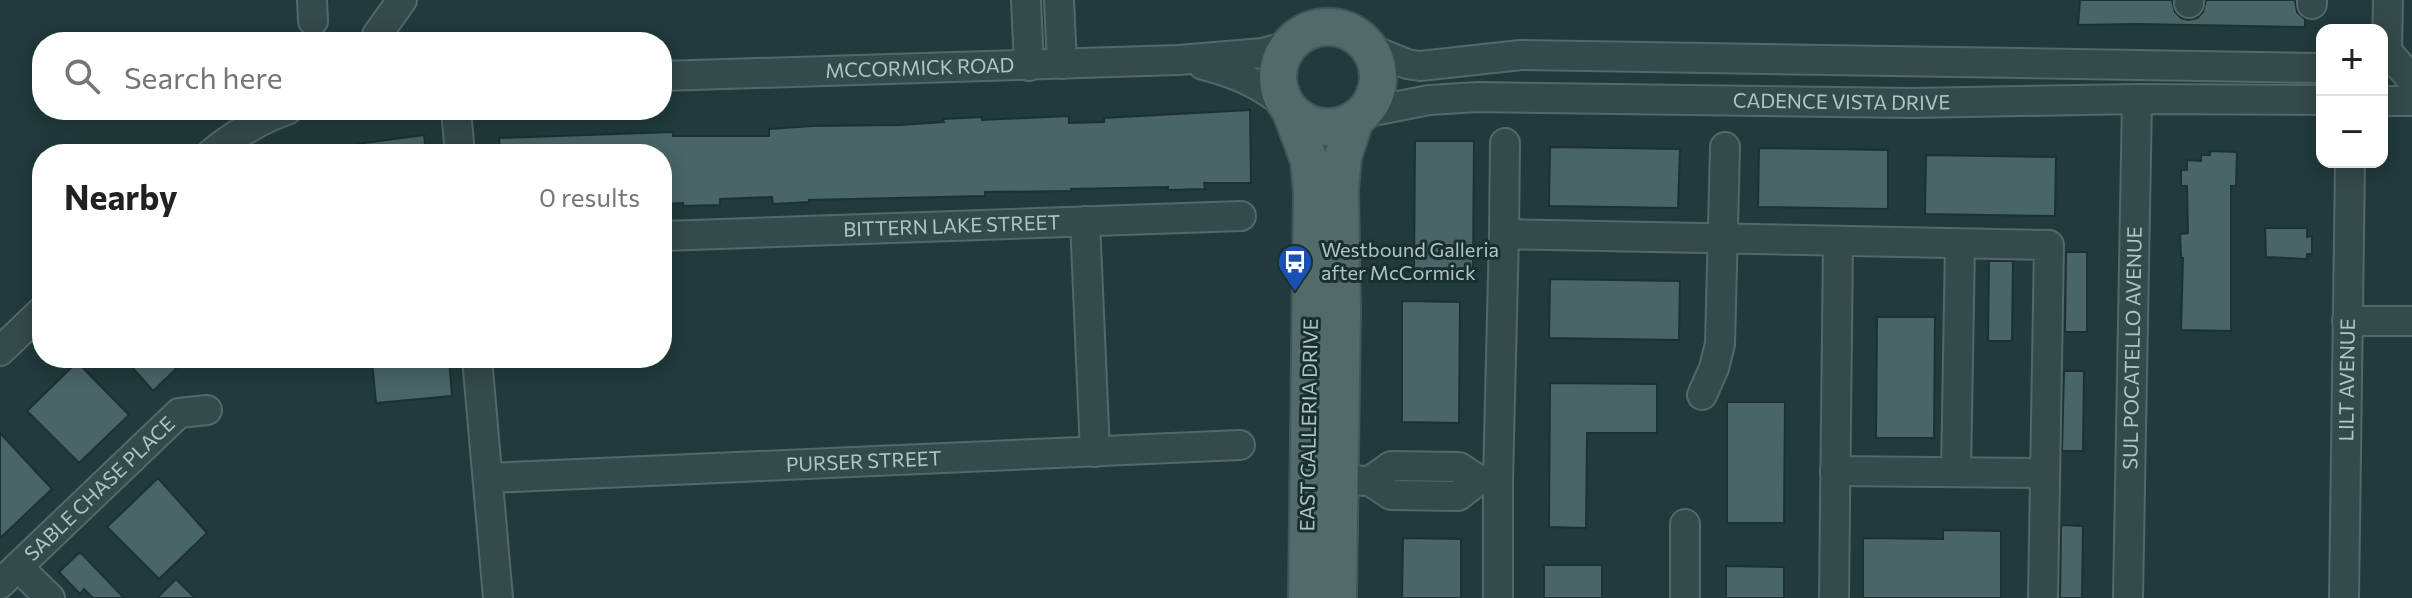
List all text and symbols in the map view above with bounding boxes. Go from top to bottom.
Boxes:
map controls [2316,24,2388,168]
button: + [2316,24,2388,96]
search box [32,32,672,120]
street label: MCCORMICK ROAD [825,52,1015,82]
icon: search [60,54,104,98]
text: Search here [124,58,283,95]
street label: CADENCE VISTA DRIVE [1733,88,1951,114]
button: − [2316,96,2388,168]
text: Nearby [64,175,178,217]
text: 0 results [539,181,640,212]
street label: BITTERN LAKE STREET [843,209,1061,241]
street label: SUL POCATELLO AVENUE [2117,226,2146,470]
place label: Westbound Galleria after McCormick [1321,237,1499,284]
bus stop icon: Westbound Galleria after McCormick [1276,243,1314,293]
street label: EAST GALLERIA DRIVE [1294,318,1322,532]
street label: LILT AVENUE [2333,318,2359,442]
street label: SABLE CHASE PLACE [19,411,179,565]
street label: PURSER STREET [785,445,942,476]

